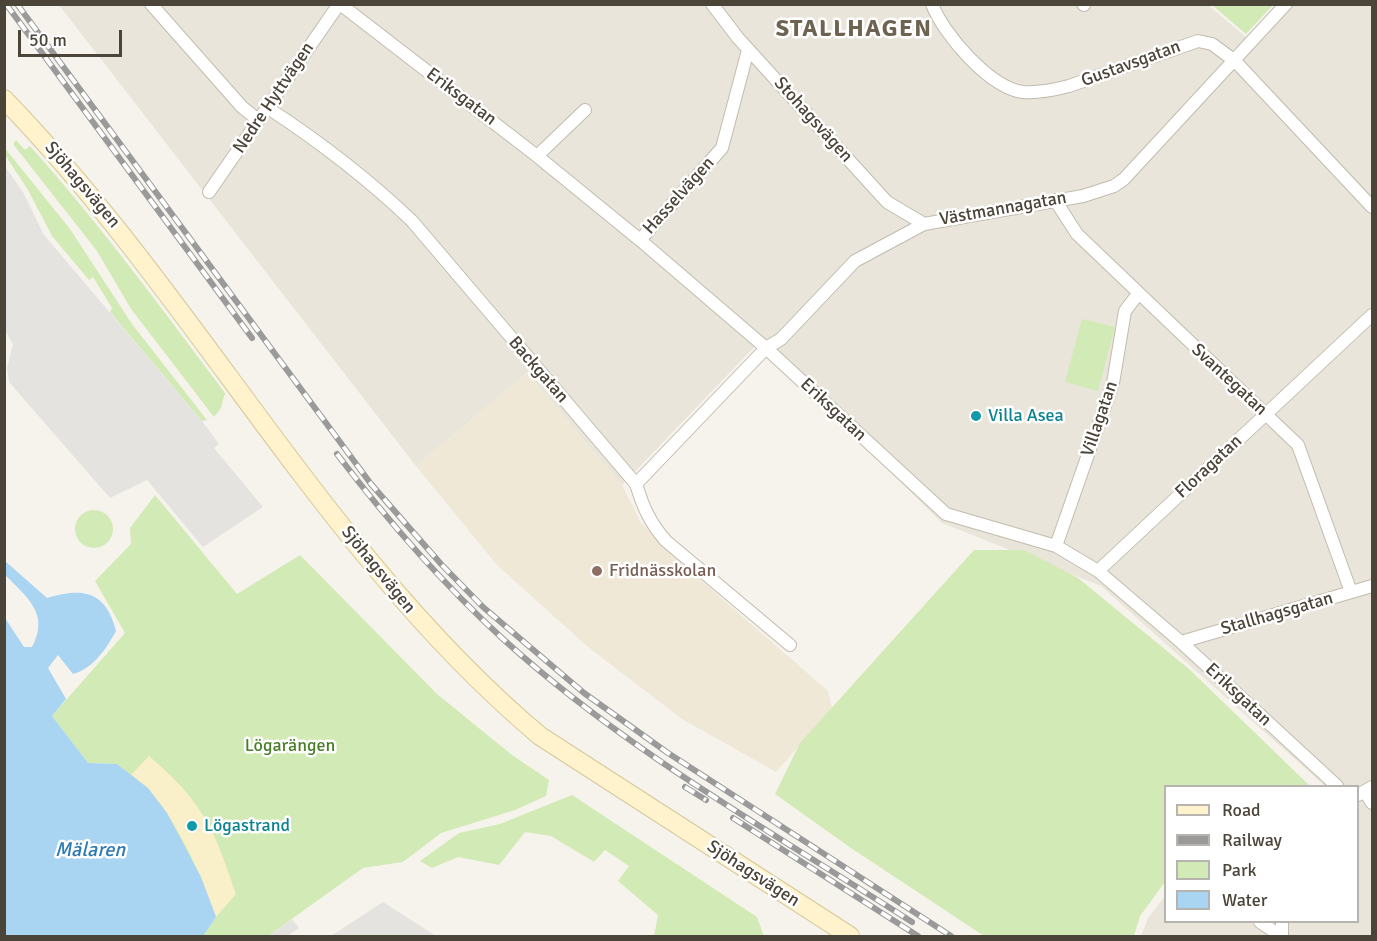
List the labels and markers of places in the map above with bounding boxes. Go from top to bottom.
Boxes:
place label: Villa Asea [988,405,1064,427]
marker: Villa Asea [969,409,983,423]
place label: Fridnässkolan [609,560,716,582]
marker: Fridnässkolan [590,564,604,578]
place label: Lögastrand [204,815,290,837]
marker: Lögastrand [185,819,199,833]

